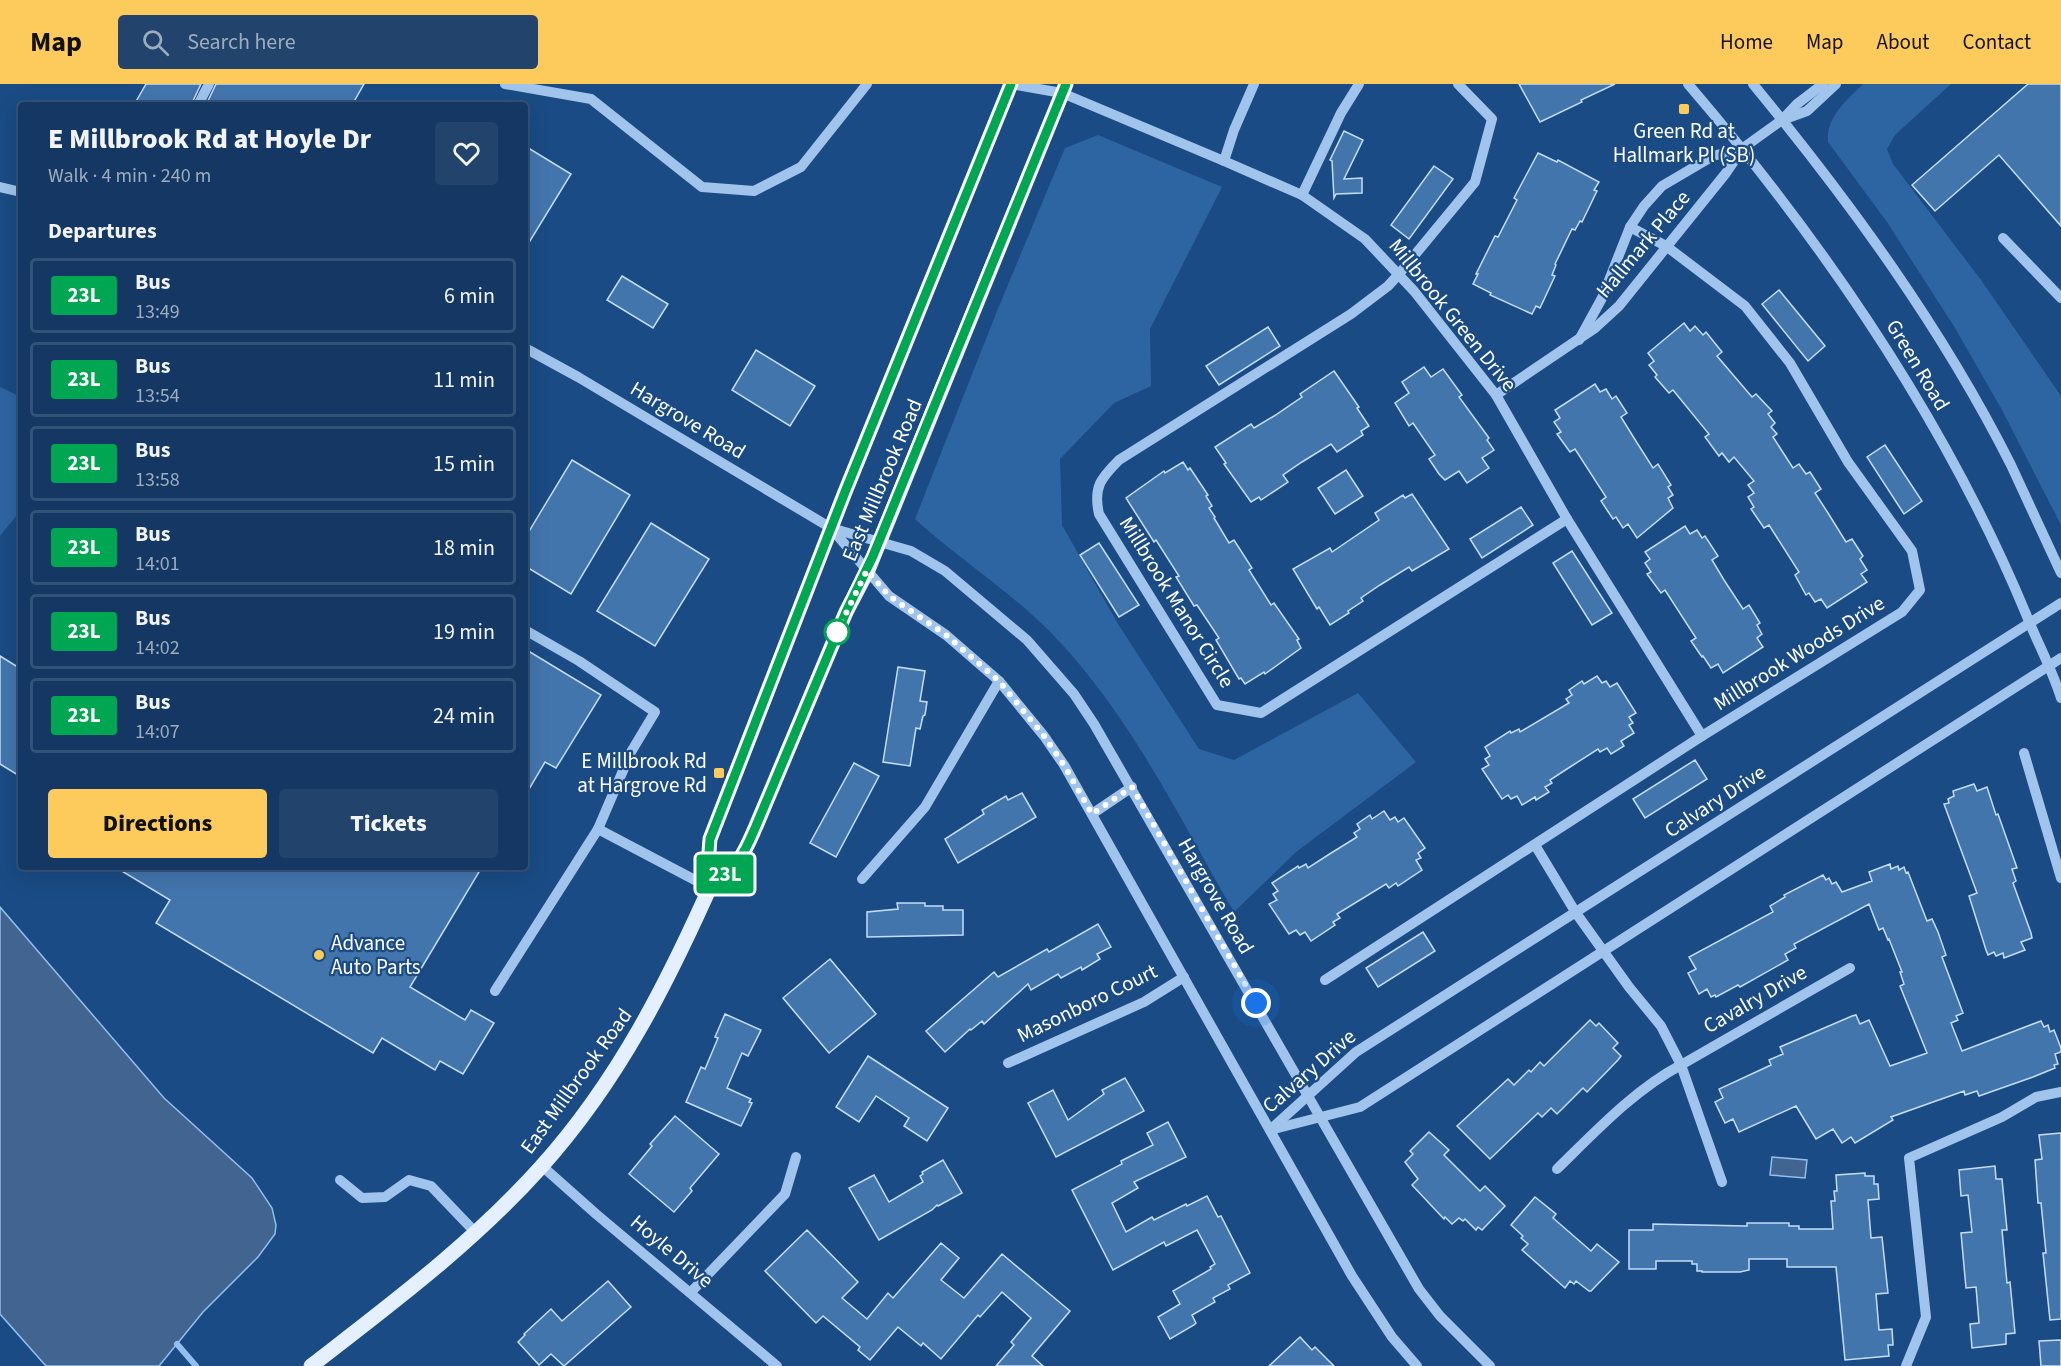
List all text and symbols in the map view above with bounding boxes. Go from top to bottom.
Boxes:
search box [118,15,538,69]
text: Map [30,22,82,62]
icon: search [139,26,172,59]
text: Search here [187,26,296,58]
text: Home [1720,27,1773,57]
text: Map [1806,27,1844,57]
text: About [1877,27,1929,57]
text: Contact [1962,27,2031,57]
marker: Green Rd at Hallmark Pl (SB) [1677,102,1691,116]
place label: Green Rd at Hallmark Pl (SB) [1613,116,1755,170]
text: E Millbrook Rd at Hoyle Dr [48,119,371,159]
button: heart [435,122,498,185]
text: Walk · 4 min · 240 m [48,162,211,190]
street label: Hallmark Place [1589,184,1697,304]
text: Departures [48,215,157,247]
street label: Millbrook Green Drive [1382,232,1524,398]
text: Bus [135,266,171,298]
text: 23L [67,280,101,310]
text: 6 min [444,280,495,312]
text: 13:49 [135,298,180,326]
street label: Green Road [1879,314,1957,416]
text: Bus [135,350,171,382]
text: 23L [67,364,101,394]
text: 11 min [433,364,495,396]
street label: Hargrove Road [625,374,751,466]
text: 13:54 [135,382,180,410]
street label: East Millbrook Road [834,394,930,566]
text: Bus [135,434,171,466]
text: 23L [67,448,101,478]
text: 15 min [433,448,495,480]
text: 13:58 [135,466,180,494]
street label: Millbrook Manor Circle [1112,511,1242,693]
text: Bus [135,518,171,550]
text: 23L [67,532,101,562]
text: 18 min [433,532,495,564]
text: 14:01 [135,550,180,578]
street label: Millbrook Woods Drive [1708,588,1890,718]
text: Bus [135,602,171,634]
text: 23L [67,616,101,646]
text: 19 min [433,616,495,648]
unlabelled marker [824,619,850,645]
text: 14:02 [135,634,180,662]
text: Bus [135,686,171,718]
text: 23L [67,700,101,730]
text: 24 min [433,700,495,732]
text: 14:07 [135,718,180,746]
place label: E Millbrook Rd at Hargrove Rd [577,746,707,800]
street label: Calvary Drive [1659,757,1771,845]
marker: E Millbrook Rd at Hargrove Rd [712,766,726,780]
button: Directions [48,789,267,858]
button: Tickets [279,789,498,858]
street label: Hargrove Road [1171,832,1261,960]
line badge: 23L [690,854,760,894]
text: 23L [708,859,742,889]
place label: Advance Auto Parts [331,928,421,982]
marker: Advance Auto Parts [312,948,326,962]
street label: Masonboro Court [1012,956,1162,1050]
street label: Cavalry Drive [1698,957,1812,1041]
your location [1241,988,1271,1018]
street label: East Millbrook Road [513,1002,639,1160]
street label: Calvary Drive [1256,1022,1362,1120]
street label: Hoyle Drive [624,1207,720,1295]

